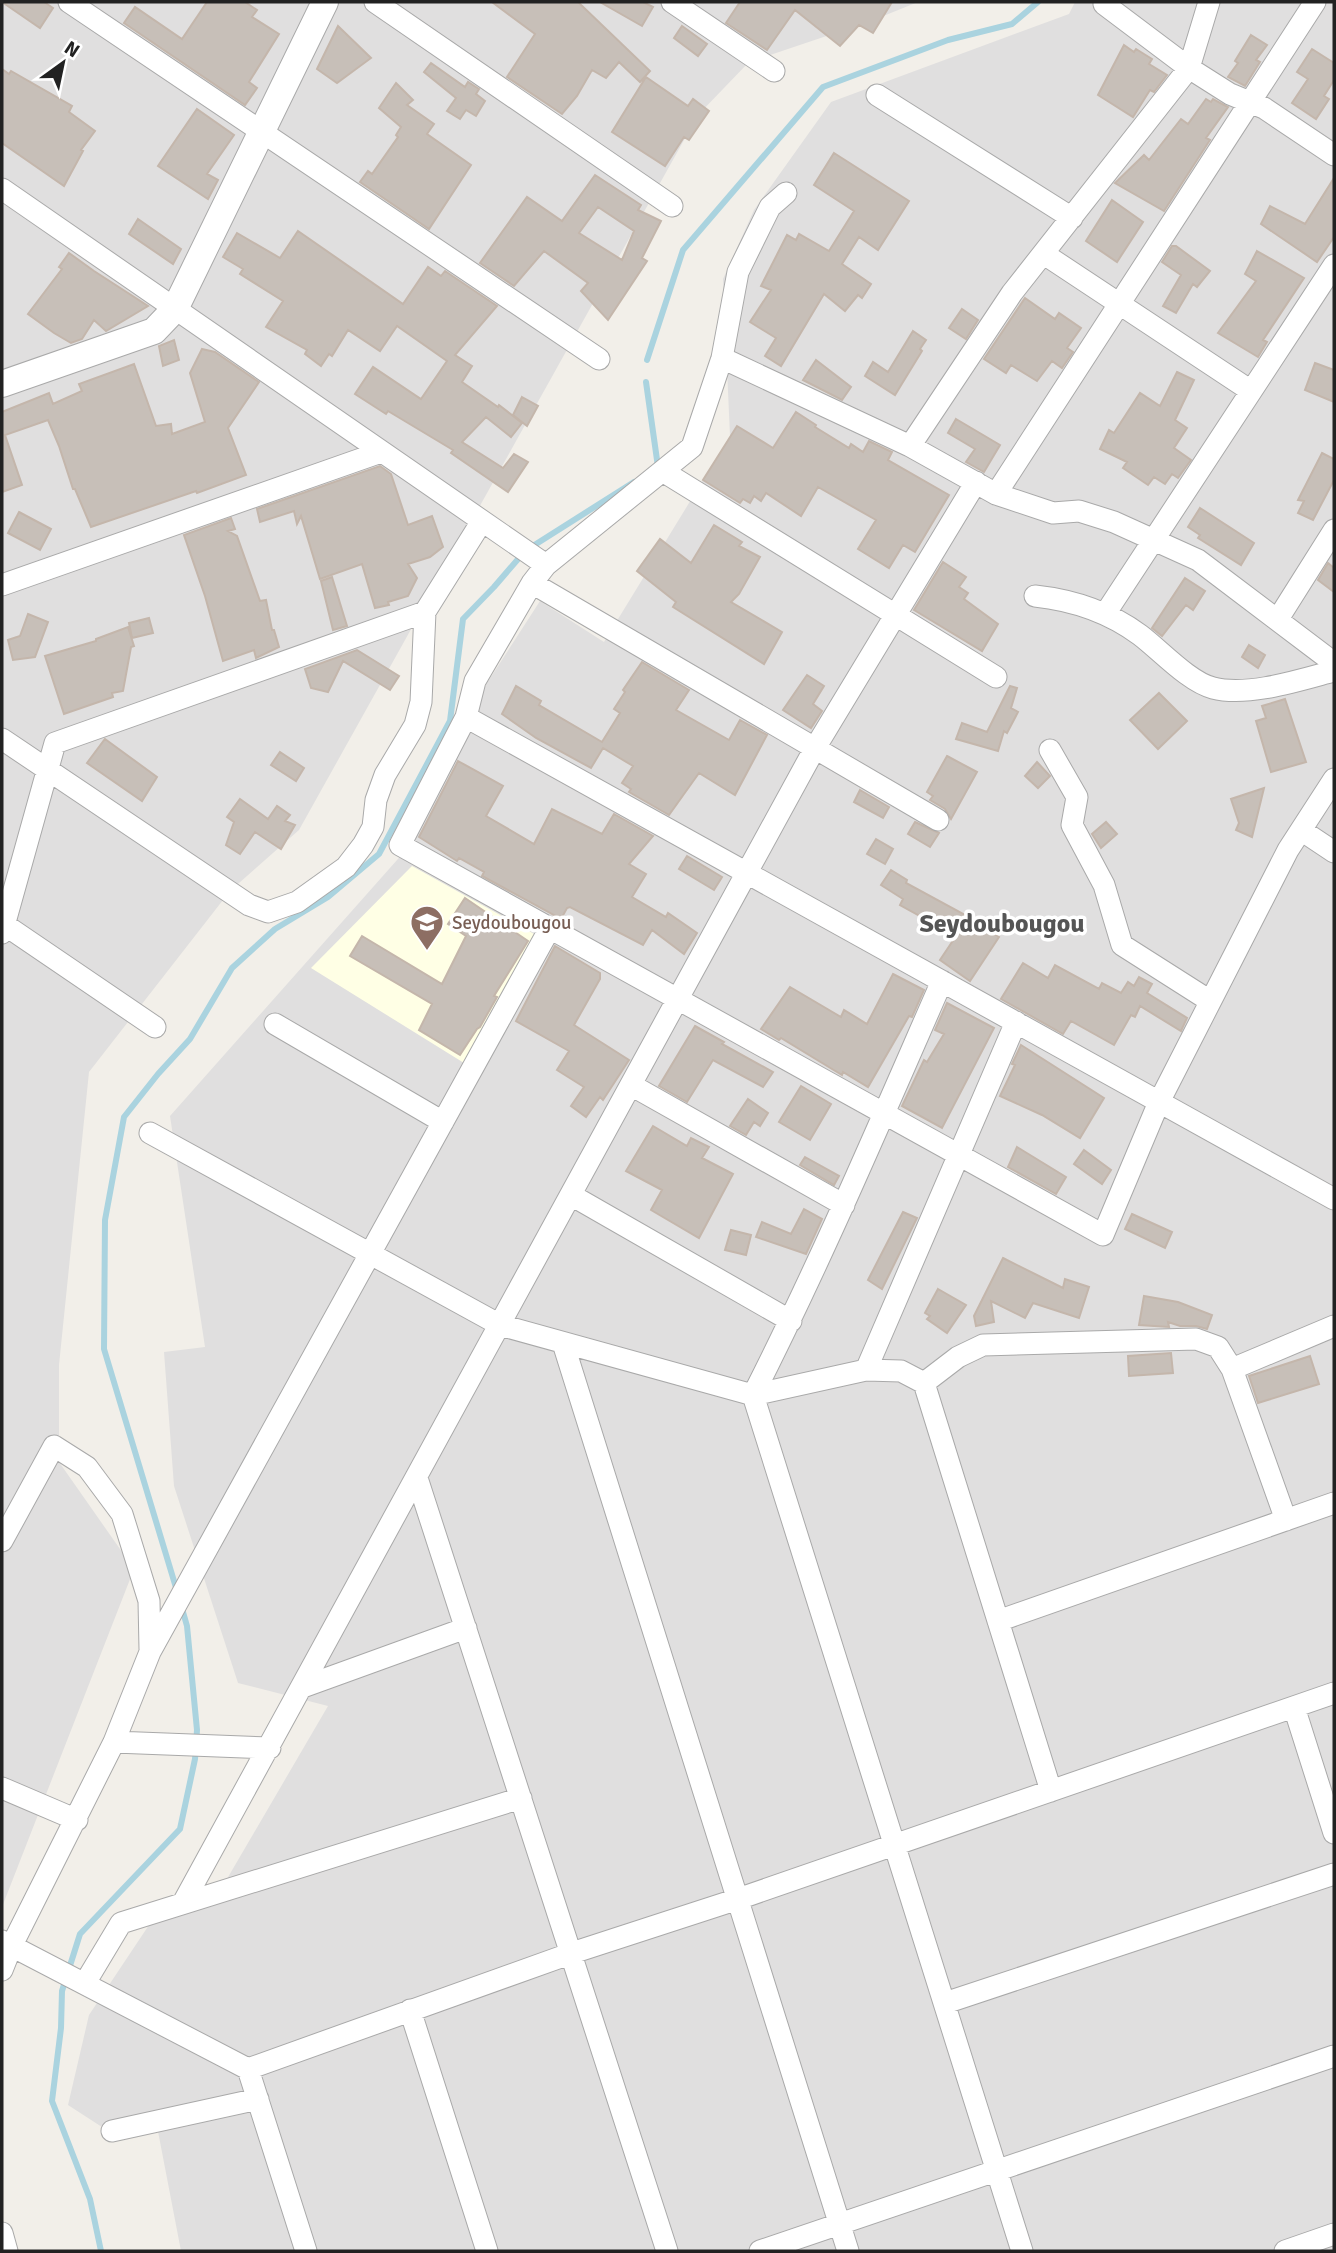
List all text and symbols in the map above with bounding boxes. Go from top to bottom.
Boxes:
north arrow [28,28,98,98]
text: N [60,36,84,63]
school or university icon: Seydoubougou [408,903,446,952]
district label: Seydoubougou [919,908,1085,940]
place label: Seydoubougou [452,911,572,935]

